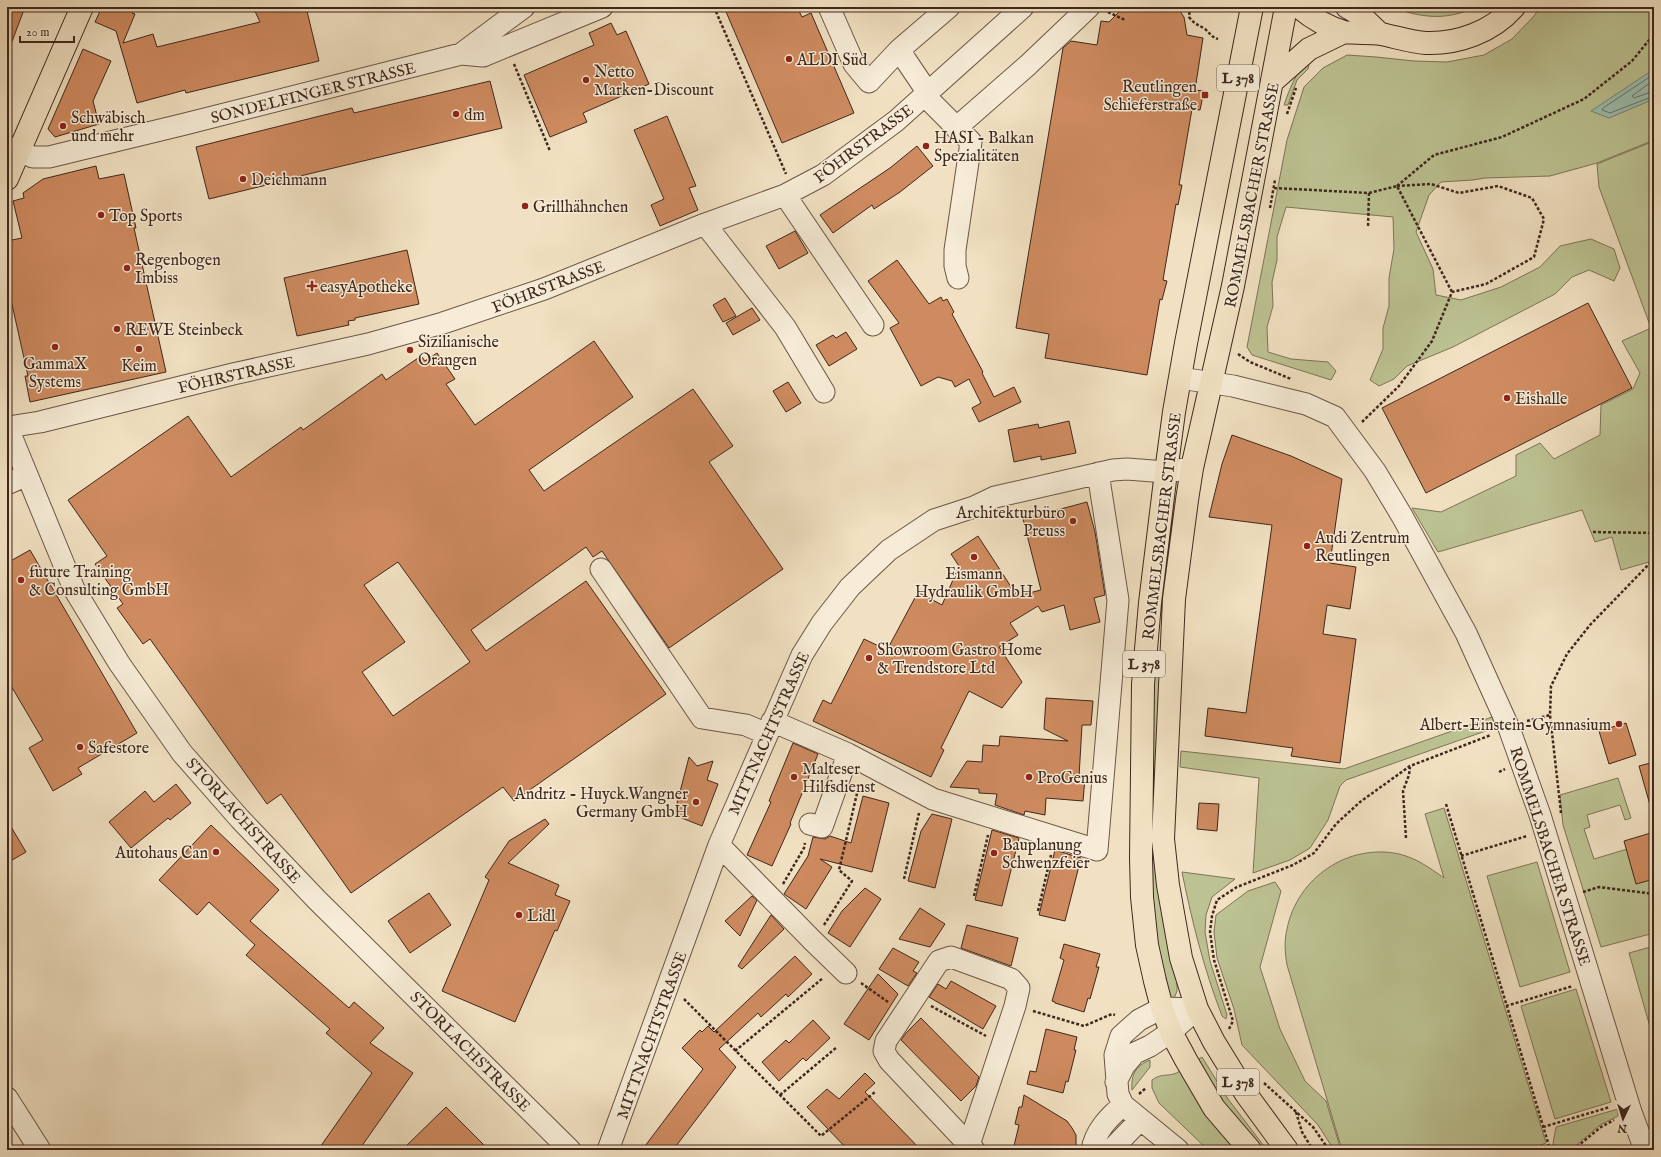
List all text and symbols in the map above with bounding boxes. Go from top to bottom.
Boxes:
scale bar [20,18,74,44]
text: 20 m [26,25,49,40]
place label: ALDI Süd [796,51,868,71]
marker: ALDI Süd [784,54,794,64]
street label: SONDELFINGER STRASSE [209,59,418,129]
place label: Netto Marken-Discount [594,63,714,101]
road number: L 378 [1217,65,1259,91]
marker: Netto Marken-Discount [581,75,591,85]
place label: Reutlingen Schieferstraße [1103,78,1197,116]
street label: ROMMELSBACHER STRASSE [1221,81,1285,310]
marker: Reutlingen Schieferstraße [1200,90,1210,100]
street label: FÖHRSTRASSE [810,100,918,188]
place label: dm [464,106,485,126]
place label: Schwäbisch und mehr [71,109,146,147]
marker: dm [451,109,461,119]
marker: Schwäbisch und mehr [58,121,68,131]
place label: HASI - Balkan Spezialitäten [934,129,1034,167]
marker: HASI - Balkan Spezialitäten [921,141,931,151]
place label: Deichmann [251,171,328,191]
marker: Deichmann [238,174,248,184]
place label: Grillhähnchen [533,198,629,218]
marker: Grillhähnchen [520,201,530,211]
place label: Top Sports [109,207,183,227]
marker: Top Sports [96,210,106,220]
place label: Regenbogen Imbiss [135,251,221,289]
street label: FÖHRSTRASSE [489,256,608,319]
marker: Regenbogen Imbiss [122,263,132,273]
place label: easyApotheke [320,278,413,298]
marker: easyApotheke [307,281,317,291]
place label: REWE Steinbeck [125,321,243,341]
marker: REWE Steinbeck [112,324,122,334]
place label: Sizilianische Orangen [418,333,499,371]
marker: GammaX Systems [50,342,60,352]
marker: Keim [134,344,144,354]
marker: Sizilianische Orangen [405,345,415,355]
street label: FÖHRSTRASSE [176,352,297,399]
place label: GammaX Systems [23,355,87,393]
place label: Keim [121,357,157,377]
place label: Eishalle [1515,390,1567,410]
marker: Eishalle [1502,393,1512,403]
street label: ROMMELSBACHER STRASSE [1139,411,1187,641]
place label: Architekturbüro Preuss [955,504,1065,542]
marker: Architekturbüro Preuss [1068,516,1078,526]
place label: Audi Zentrum Reutlingen [1314,529,1409,567]
marker: Audi Zentrum Reutlingen [1302,541,1312,551]
marker: Eismann Hydraulik GmbH [969,552,979,562]
place label: future Training & Consulting GmbH [29,563,169,601]
place label: Eismann Hydraulik GmbH [915,565,1033,603]
marker: future Training & Consulting GmbH [16,575,26,585]
place label: Showroom Gastro Home & Trendstore Ltd [877,641,1042,679]
street label: MITTNACHTSTRASSE [725,649,815,819]
road number: L 378 [1123,651,1165,677]
marker: Showroom Gastro Home & Trendstore Ltd [864,653,874,663]
place label: Albert-Einstein-Gymnasium [1419,716,1611,736]
marker: Albert-Einstein-Gymnasium [1614,719,1624,729]
place label: Safestore [88,739,149,759]
marker: Safestore [75,742,85,752]
street label: ROMMELSBACHER STRASSE [1504,745,1594,969]
street label: STORLACHSTRASSE [181,754,304,888]
place label: Malteser Hilfsdienst [802,760,876,798]
place label: ProGenius [1037,769,1108,789]
marker: Malteser Hilfsdienst [789,772,799,782]
marker: ProGenius [1024,772,1034,782]
place label: Andritz - Huyck.Wangner Germany GmbH [514,785,688,823]
marker: Andritz - Huyck.Wangner Germany GmbH [691,797,701,807]
place label: Bauplanung Schwenzfeier [1002,836,1090,874]
place label: Autohaus Can [114,844,208,864]
marker: Autohaus Can [211,847,221,857]
marker: Bauplanung Schwenzfeier [989,848,999,858]
place label: Lidl [527,907,556,927]
marker: Lidl [514,910,524,920]
street label: MITTNACHTSTRASSE [613,949,693,1122]
street label: STORLACHSTRASSE [405,988,534,1117]
road number: L 378 [1217,1069,1259,1095]
north arrow [1603,1099,1643,1139]
text: N [1617,1121,1629,1135]

